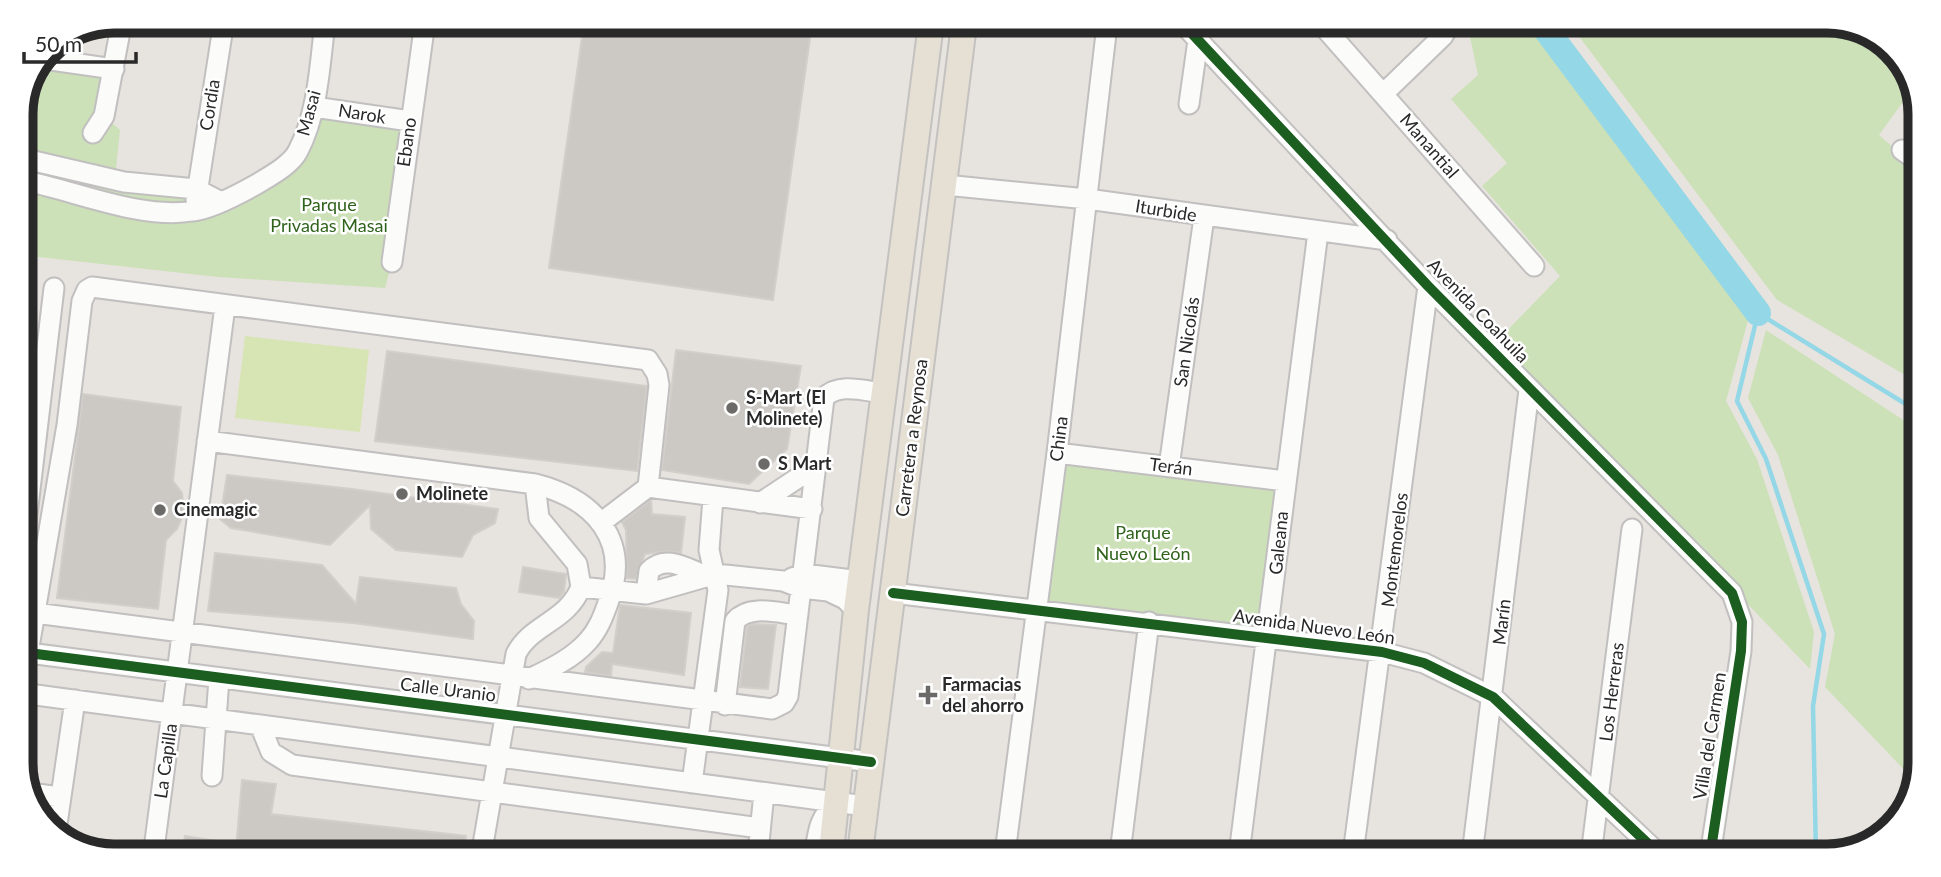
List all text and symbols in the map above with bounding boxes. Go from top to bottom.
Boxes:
scale bar [24,21,136,65]
text: 50 m [35,31,82,56]
street label: Cordia [194,78,224,132]
street label: Masai [291,87,325,138]
street label: Narok [337,98,388,128]
street label: Manantial [1396,108,1464,182]
street label: Ebano [392,116,420,168]
park label: Parque Privadas Masai [270,193,388,236]
street label: Iturbide [1134,194,1198,226]
street label: Avenida Coahuila [1423,254,1534,367]
street label: San Nicolás [1169,295,1203,388]
street label: Carretera a Reynosa [890,358,932,518]
place label: S-Mart (El Molinete) [746,386,826,429]
marker: S-Mart (El Molinete) [724,400,740,416]
street label: China [1044,415,1072,463]
place label: S Mart [778,452,832,474]
street label: Terán [1148,452,1194,480]
marker: S Mart [756,456,772,472]
place label: Molinete [416,482,488,504]
marker: Molinete [394,486,410,502]
street label: Montemorelos [1376,491,1412,608]
place label: Cinemagic [174,498,258,520]
marker: Cinemagic [152,502,168,518]
street label: Galeana [1264,510,1292,576]
park label: Parque Nuevo León [1095,521,1191,564]
street label: Marín [1487,598,1515,646]
street label: Avenida Nuevo León [1232,604,1396,648]
street label: Los Herreras [1594,641,1628,743]
street label: Villa del Carmen [1688,670,1730,801]
street label: Calle Uranio [399,672,497,706]
place label: Farmacias del ahorro [942,673,1024,716]
marker: Farmacias del ahorro [920,687,936,703]
street label: La Capilla [149,722,181,800]

